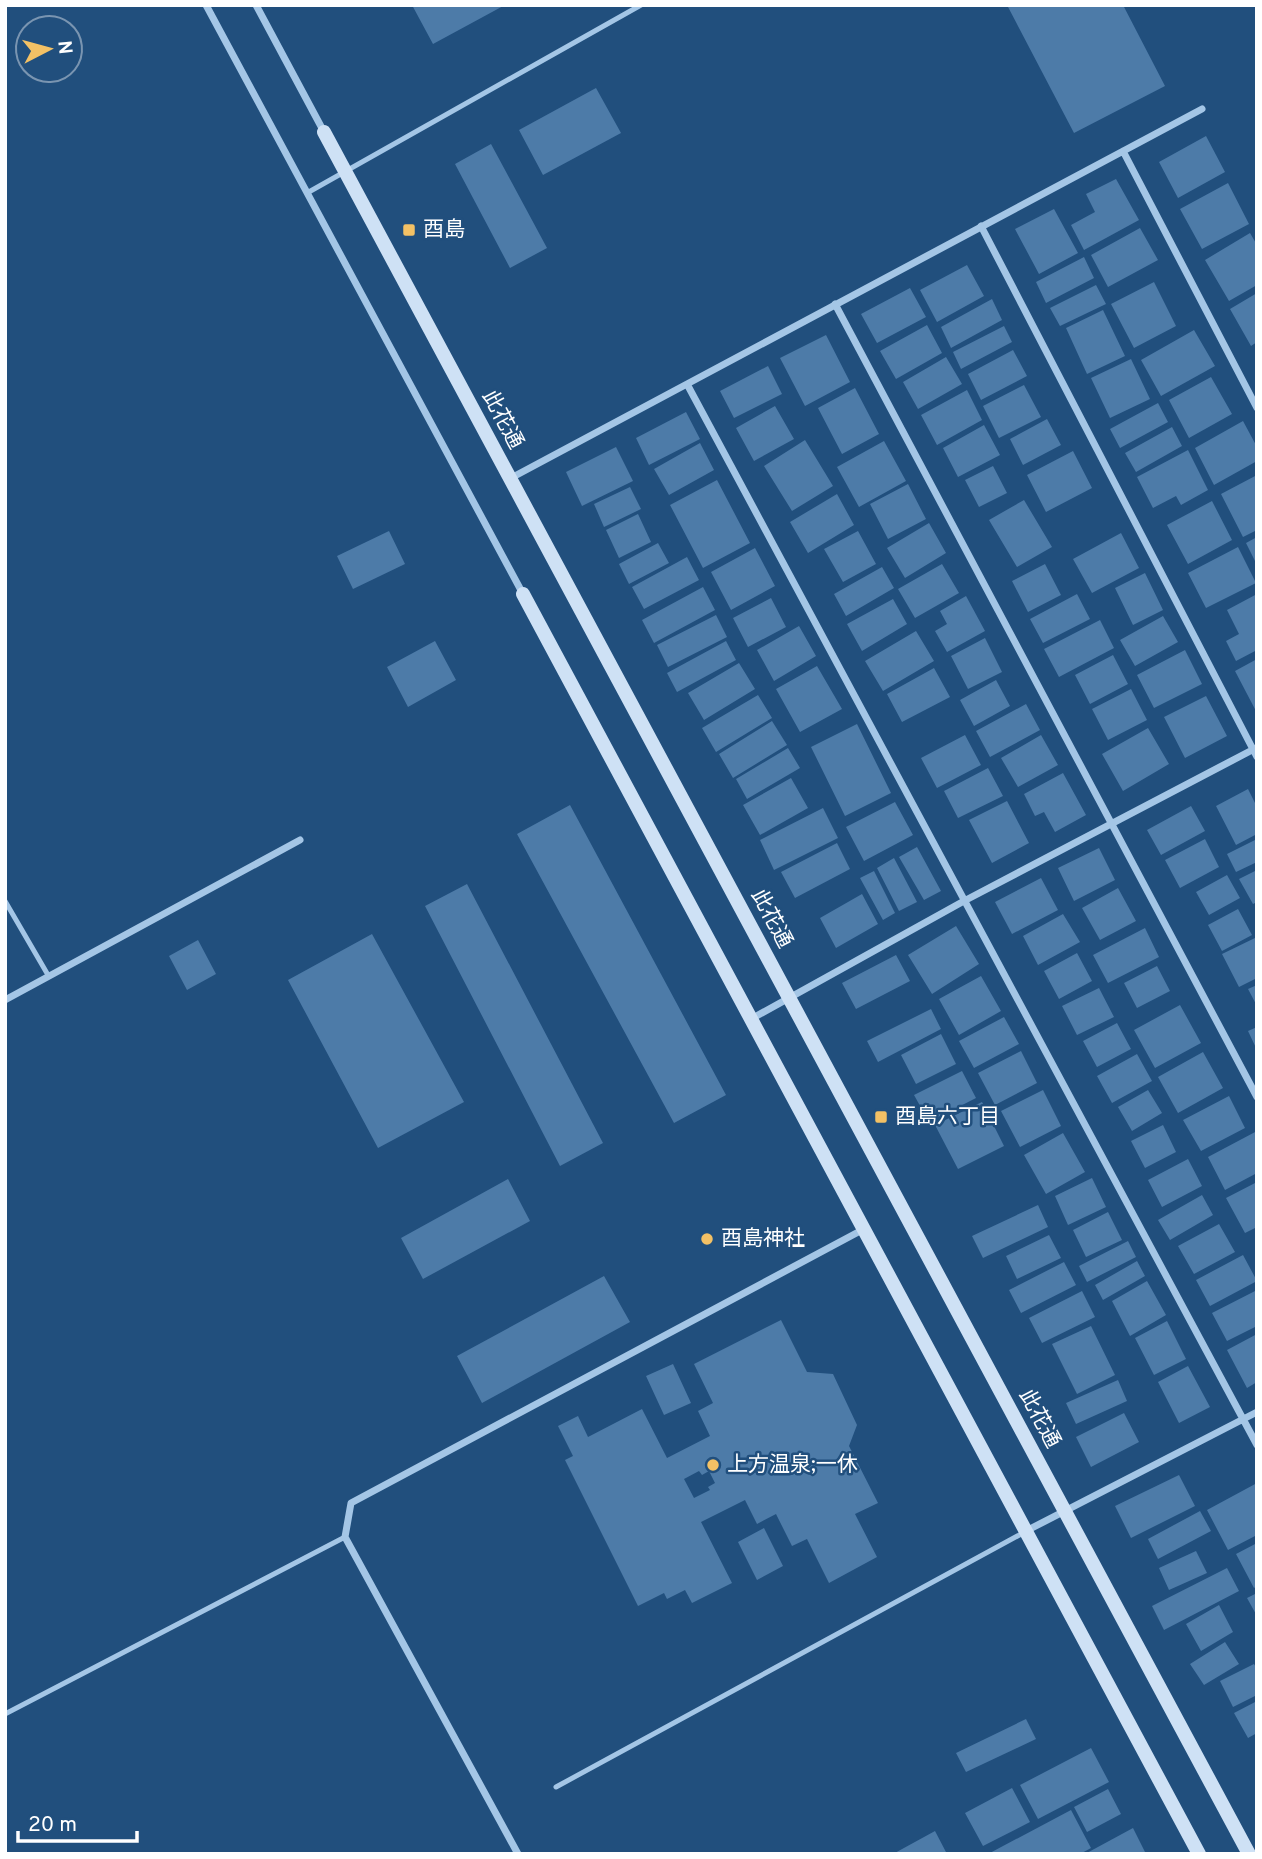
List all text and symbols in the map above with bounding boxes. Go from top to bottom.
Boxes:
north arrow [14,14,84,84]
text: N [51,39,77,55]
place label: 酉島 [423,217,465,244]
marker: 酉島 [401,222,417,238]
street label: 此花通 [475,386,529,454]
street label: 此花通 [744,885,798,953]
place label: 酉島六丁目 [895,1104,1000,1131]
marker: 酉島六丁目 [873,1109,889,1125]
place label: 酉島神社 [721,1226,805,1253]
marker: 酉島神社 [699,1231,715,1247]
street label: 此花通 [1012,1385,1066,1453]
place label: 上方温泉;一休 [727,1452,858,1479]
marker: 上方温泉;一休 [705,1457,721,1473]
scale bar [18,1800,136,1844]
text: 20 m [28,1812,77,1839]

